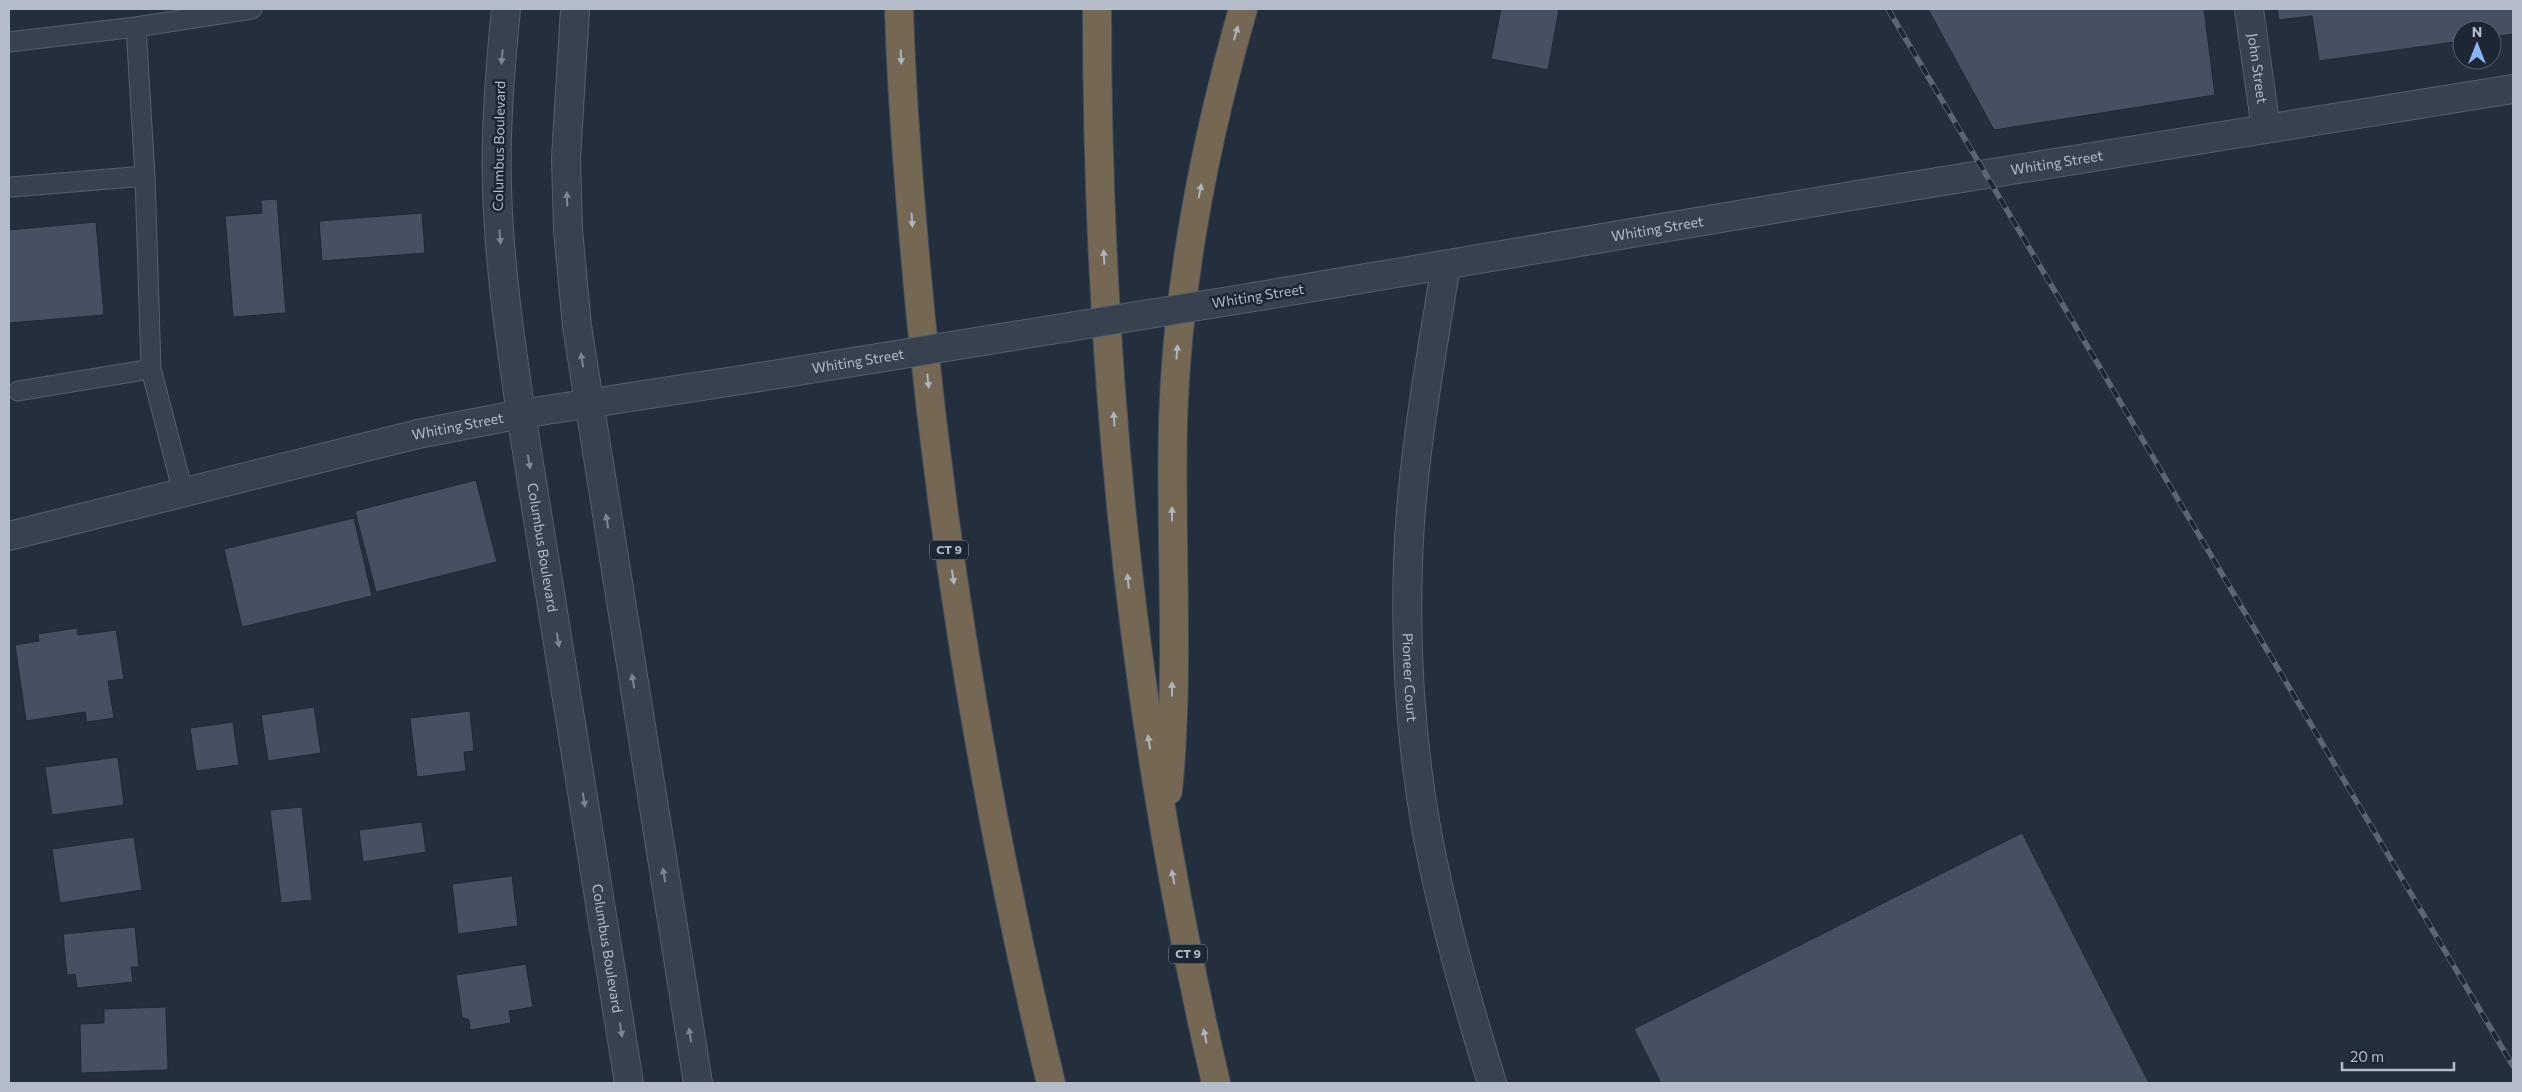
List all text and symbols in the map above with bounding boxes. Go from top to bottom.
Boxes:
north arrow [2452,20,2502,70]
text: N [2472,23,2482,40]
one-way arrow [1233,25,1241,40]
street label: John Street [2245,32,2271,105]
one-way arrow [498,50,506,66]
one-way arrow [897,50,905,66]
street label: Columbus Boulevard [489,81,508,211]
street label: Whiting Street [2009,146,2104,178]
one-way arrow [1197,183,1205,199]
one-way arrow [563,190,571,206]
one-way arrow [908,212,916,228]
street label: Whiting Street [1610,212,1705,244]
one-way arrow [496,229,504,245]
one-way arrow [1100,249,1108,265]
street label: Whiting Street [1211,280,1305,311]
one-way arrow [1174,344,1182,360]
street label: Whiting Street [811,345,906,377]
one-way arrow [577,352,585,368]
one-way arrow [924,374,932,390]
street label: Whiting Street [410,409,505,443]
one-way arrow [1109,411,1117,427]
one-way arrow [526,455,534,471]
street label: Columbus Boulevard [524,482,562,613]
one-way arrow [1168,506,1176,522]
one-way arrow [603,513,611,529]
road number: CT 9 [930,540,968,560]
one-way arrow [949,570,957,586]
one-way arrow [1124,573,1132,589]
one-way arrow [554,632,562,648]
street label: Pioneer Court [1399,633,1421,723]
one-way arrow [629,673,637,689]
one-way arrow [1168,681,1176,697]
one-way arrow [1145,734,1153,750]
one-way arrow [580,793,588,809]
one-way arrow [660,866,668,882]
one-way arrow [1168,868,1176,884]
street label: Columbus Boulevard [589,882,627,1014]
road number: CT 9 [1169,944,1207,964]
one-way arrow [617,1022,625,1038]
one-way arrow [686,1027,694,1043]
one-way arrow [1201,1028,1209,1043]
scale bar [2342,1040,2454,1072]
text: 20 m [2350,1047,2384,1065]

